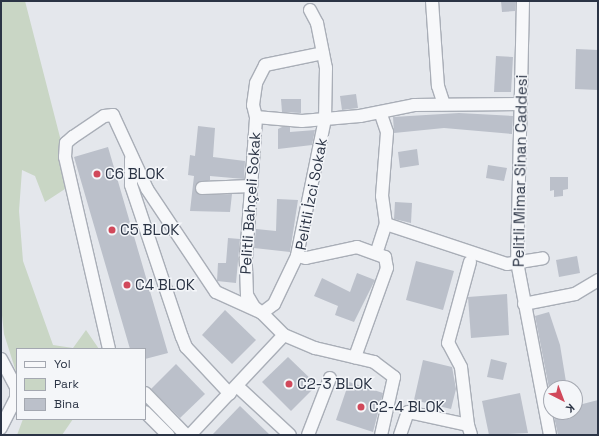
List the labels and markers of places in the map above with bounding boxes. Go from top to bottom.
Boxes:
place label: C6 BLOK [105,165,165,183]
marker: C6 BLOK [92,169,102,179]
place label: C5 BLOK [120,221,179,239]
marker: C5 BLOK [107,225,117,235]
place label: C4 BLOK [135,276,195,294]
marker: C4 BLOK [122,280,132,290]
place label: C2-3 BLOK [297,375,372,393]
marker: C2-3 BLOK [284,379,294,389]
place label: C2-4 BLOK [369,398,445,416]
marker: C2-4 BLOK [356,402,366,412]

